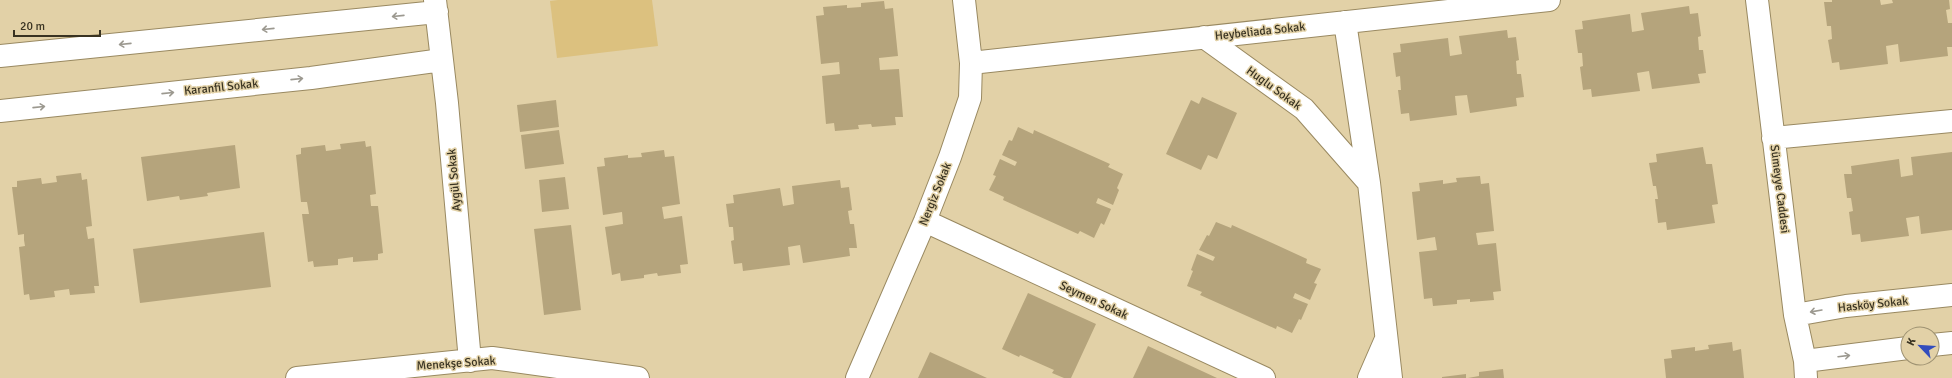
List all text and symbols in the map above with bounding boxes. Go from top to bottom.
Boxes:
scale bar [14,12,100,38]
one-way arrow [392,12,405,20]
text: 20 m [20,19,45,34]
street label: Heybeliada Sokak [1214,19,1306,44]
one-way arrow [262,25,275,33]
one-way arrow [119,40,132,47]
street label: Huglu Sokak [1243,63,1304,113]
street label: Karanfil Sokak [183,76,259,99]
one-way arrow [290,76,303,83]
one-way arrow [161,89,174,97]
one-way arrow [32,103,45,110]
street label: Sümeyye Caddesi [1767,144,1792,234]
street label: Aygül Sokak [444,148,465,212]
street label: Nergiz Sokak [916,160,955,228]
street label: Seymen Sokak [1057,278,1130,323]
street label: Hasköy Sokak [1837,293,1909,316]
one-way arrow [1810,307,1823,315]
north arrow [1900,326,1940,366]
text: K [1904,336,1919,348]
one-way arrow [1837,352,1850,360]
street label: Menekşe Sokak [416,353,496,374]

